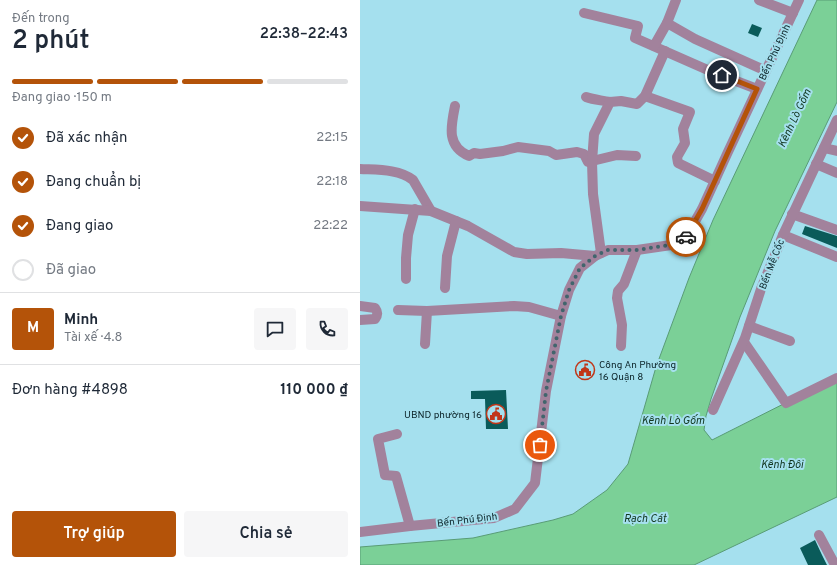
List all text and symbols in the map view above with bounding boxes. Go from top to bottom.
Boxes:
text: Đến trong [12,11,70,27]
street label: Bến Phú Định [757,22,794,83]
text: 2 phút [12,25,90,58]
text: 22:38–22:43 [260,25,348,44]
pin [705,58,739,92]
icon: home [711,64,733,86]
water label: Kênh Lò Gốm [775,87,815,150]
text: Đang giao · 150 m [12,90,112,106]
icon: check [12,127,34,149]
text: Đã xác nhận [46,129,127,148]
text: 22:15 [316,130,348,146]
icon: check [12,171,34,193]
text: Đang chuẩn bị [46,173,141,192]
text: 22:18 [316,174,348,190]
icon: check [12,215,34,237]
text: Đang giao [46,217,113,236]
courier [666,217,706,257]
text: 22:22 [313,218,348,234]
icon: car [675,226,697,248]
street label: Bến Mễ Cốc [757,238,788,292]
text: Đã giao [46,261,96,280]
button: chat [254,308,296,350]
button: phone [306,308,348,350]
text: Minh [64,311,98,330]
text: M [27,319,39,338]
text: Tài xế · 4.8 [64,330,122,346]
public building icon: Công An Phường 16 Quận 8 [574,359,596,381]
place label: Công An Phường 16 Quận 8 [599,359,676,384]
text: Đơn hàng #4898 [12,381,128,400]
text: 110 000 ₫ [280,381,348,400]
public building icon: UBND phường 16 [485,403,507,425]
place label: UBND phường 16 [404,409,482,422]
water label: Kênh Lò Gốm [641,414,705,428]
pin [523,428,557,462]
icon: bag [529,434,551,456]
water label: Kênh Đôi [761,458,805,472]
street label: Bến Phú Định [436,510,498,531]
button: Trợ giúp [12,511,176,557]
button: Chia sẻ [184,511,348,557]
water label: Rạch Cát [624,512,667,526]

